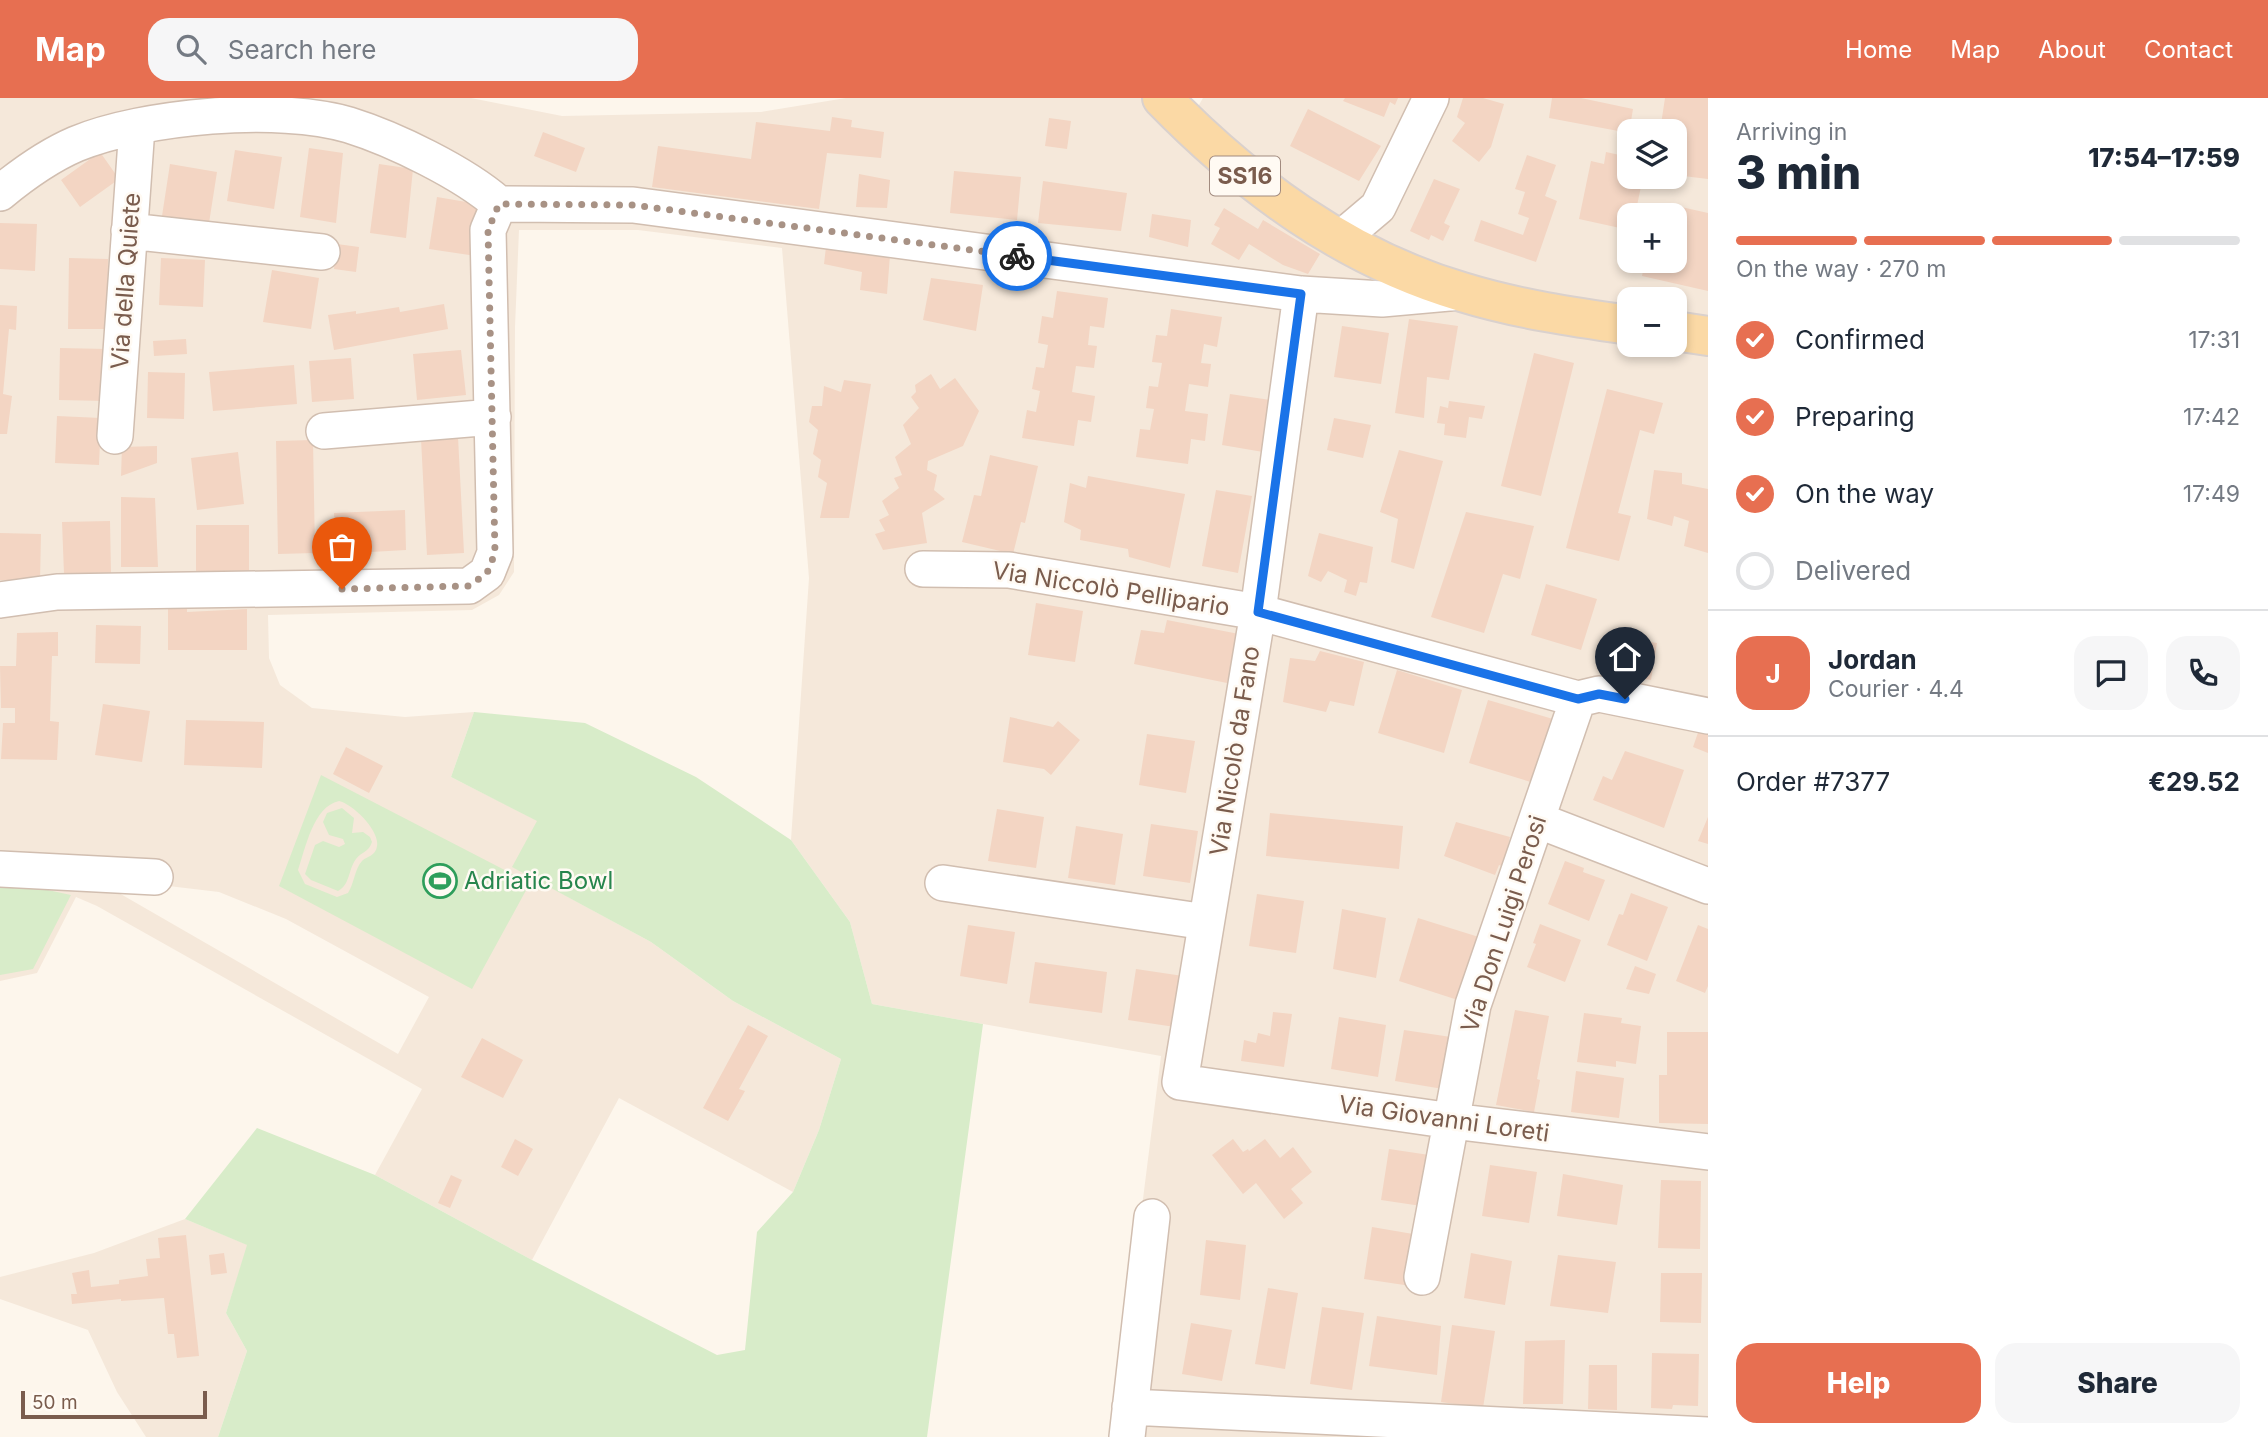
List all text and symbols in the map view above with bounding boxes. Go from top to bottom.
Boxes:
search box [148,18,638,81]
text: Map [35,29,106,69]
icon: search [172,30,210,68]
text: Search here [228,34,376,65]
text: Home [1845,35,1912,64]
text: Map [1950,35,2000,64]
text: About [2038,35,2106,64]
text: Contact [2144,35,2233,64]
text: Arriving in [1736,118,1847,146]
map controls [1617,119,1687,357]
button: layers [1617,119,1687,189]
text: 17:54–17:59 [2088,142,2240,173]
text: 3 min [1736,144,1861,200]
road number: SS16 [1210,156,1280,195]
street label: Via della Quiete [105,192,146,370]
button: + [1617,203,1687,273]
courier [982,221,1052,291]
icon: bike [998,237,1036,275]
text: On the way · 270 m [1736,255,1946,283]
button: − [1617,287,1687,357]
icon: check [1736,321,1774,359]
text: Confirmed [1795,324,1925,355]
text: 17:31 [2188,326,2240,354]
icon: check [1736,398,1774,436]
text: Preparing [1795,401,1915,432]
text: 17:42 [2183,403,2240,431]
icon: check [1736,475,1774,513]
text: On the way [1795,478,1934,509]
text: 17:49 [2183,480,2240,508]
pin [312,517,372,589]
icon: bag [323,528,361,566]
street label: Via Niccolò Pellipario [990,555,1232,622]
text: Delivered [1795,555,1911,586]
pin [1595,627,1655,699]
button: chat [2074,636,2148,710]
button: phone [2166,636,2240,710]
icon: home [1606,638,1644,676]
street label: Via Nicolò da Fano [1204,644,1265,858]
text: Jordan [1828,644,1917,675]
text: J [1765,658,1781,689]
text: Courier · 4.4 [1828,675,1964,703]
text: Order #7377 [1736,766,1890,797]
text: €29.52 [2148,766,2240,797]
street label: Via Don Luigi Perosi [1455,812,1552,1036]
sports icon: Adriatic Bowl [421,862,459,900]
place label: Adriatic Bowl [464,866,613,895]
street label: Via Giovanni Loreti [1337,1089,1551,1148]
button: Help [1736,1343,1981,1423]
button: Share [1995,1343,2240,1423]
scale bar [21,1388,206,1420]
text: 50 m [32,1391,78,1414]

